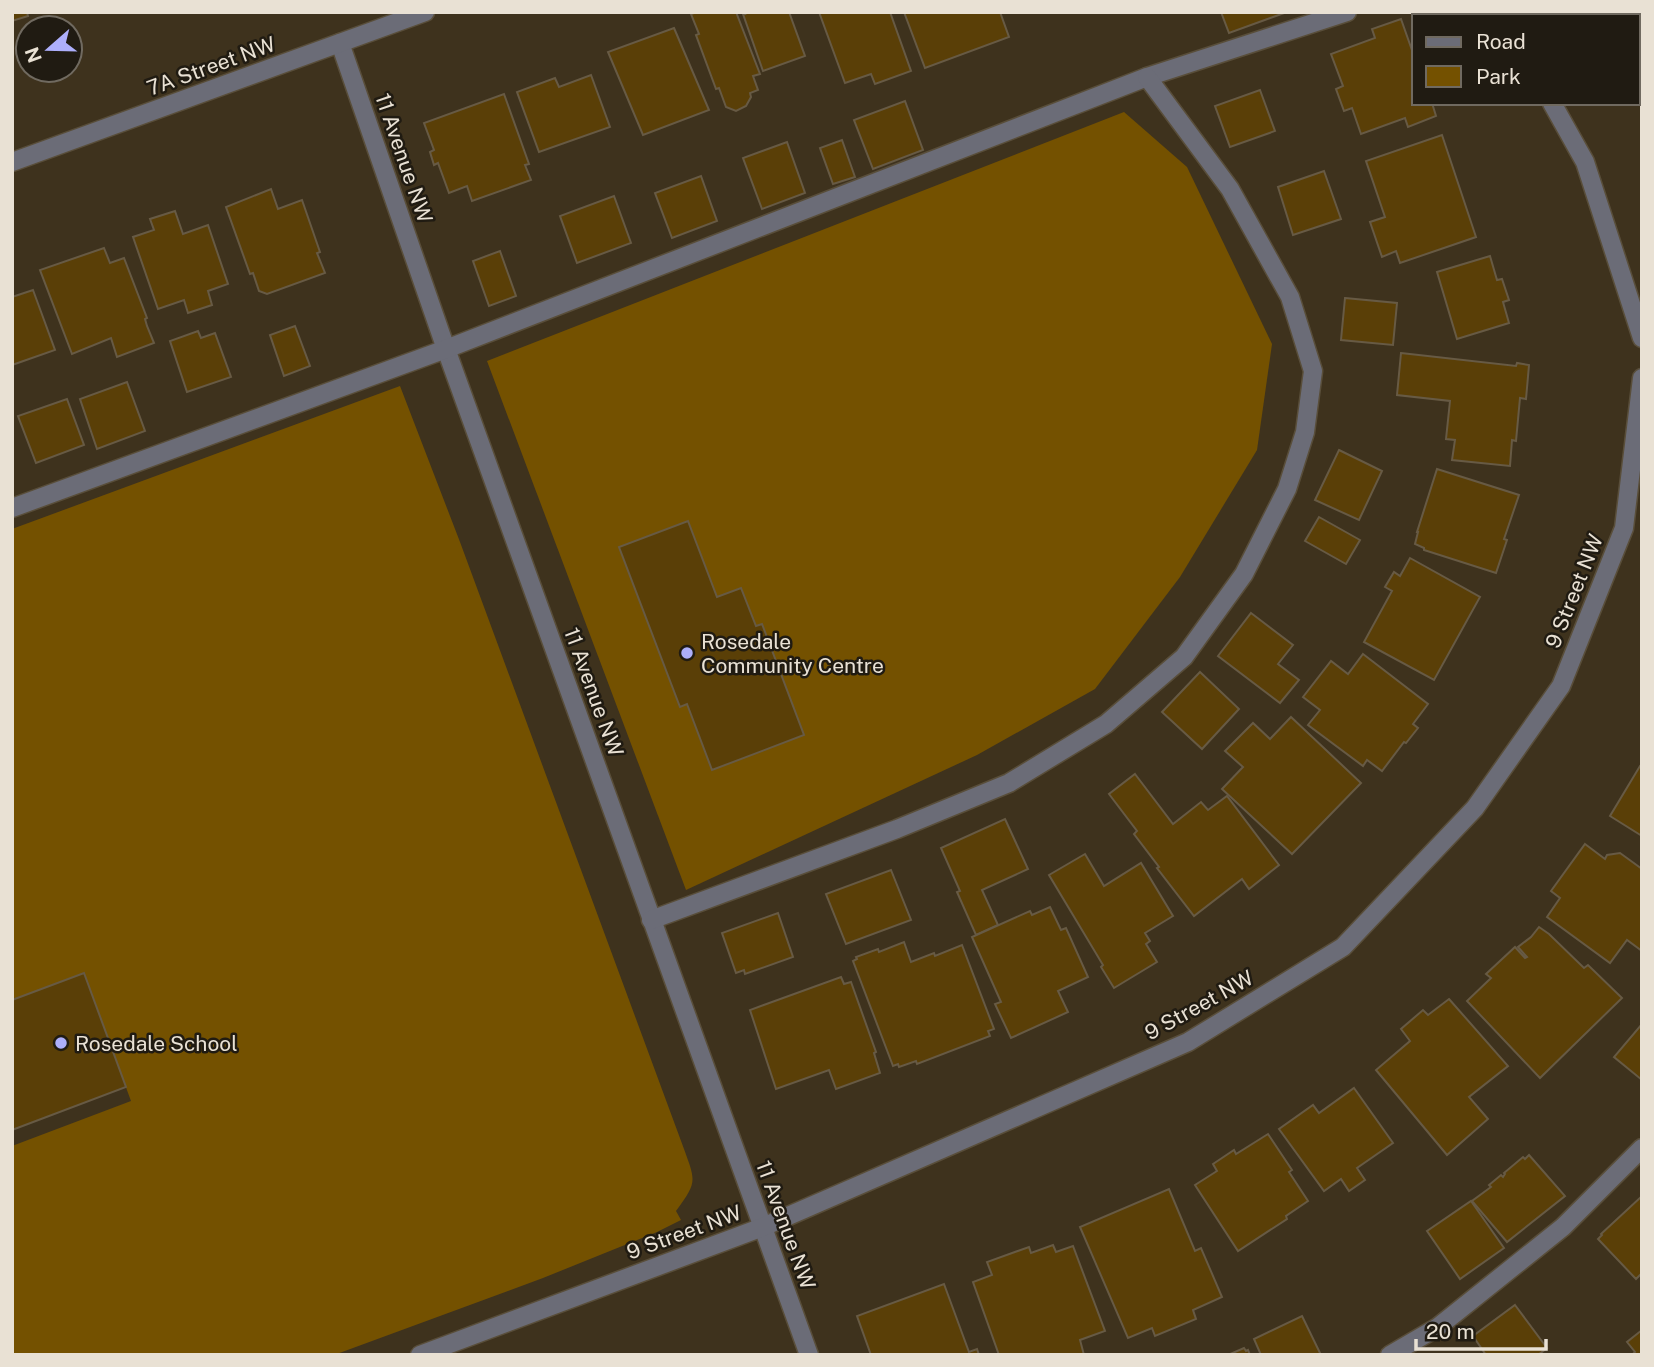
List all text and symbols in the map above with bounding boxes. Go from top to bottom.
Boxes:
north arrow [14,14,84,84]
legend [1412,14,1640,105]
text: Road [1476,29,1526,54]
street label: 7A Street NW [143,31,279,101]
text: N [20,44,46,66]
text: Park [1476,64,1521,89]
street label: 11 Avenue NW [370,90,438,226]
street label: 9 Street NW [1540,530,1608,652]
street label: 11 Avenue NW [559,624,629,760]
place label: Rosedale Community Centre [701,629,884,678]
marker: Rosedale Community Centre [679,645,695,661]
street label: 9 Street NW [1140,965,1258,1045]
place label: Rosedale School [75,1031,238,1056]
marker: Rosedale School [53,1035,69,1051]
street label: 11 Avenue NW [751,1157,821,1293]
street label: 9 Street NW [623,1200,745,1264]
scale bar [1416,1308,1546,1352]
text: 20 m [1426,1319,1475,1344]

